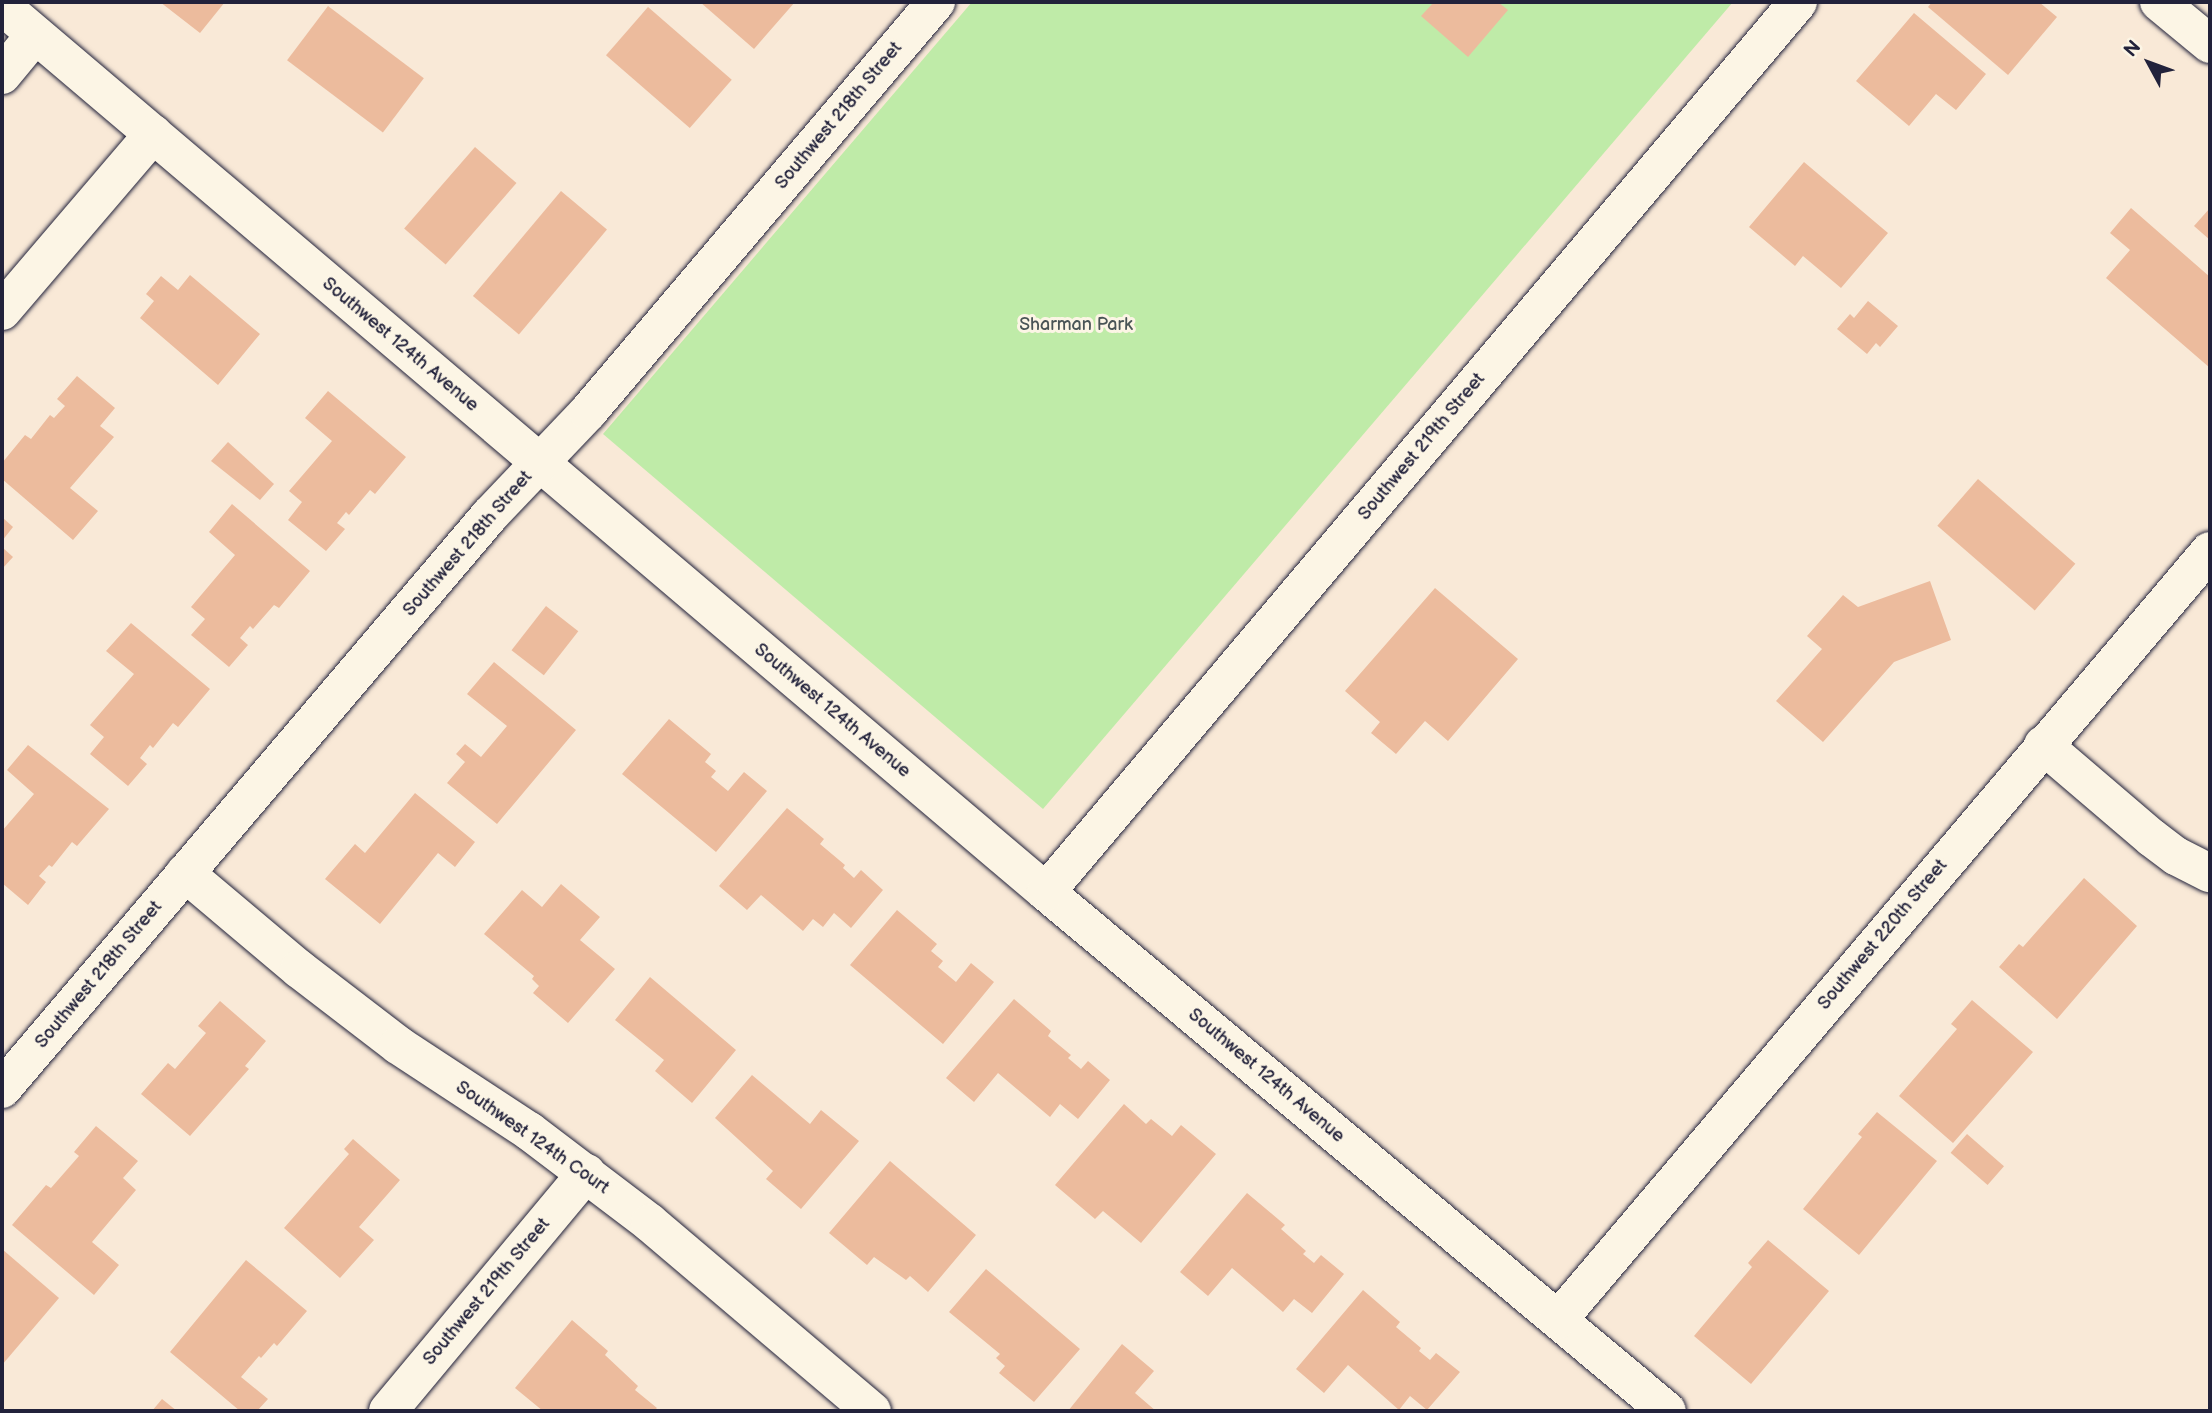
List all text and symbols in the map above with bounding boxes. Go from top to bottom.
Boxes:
north arrow [2114,28,2184,98]
text: N [2119,36,2146,62]
street label: Southwest 218th Street [771,38,907,194]
street label: Southwest 124th Avenue [318,273,482,417]
park label: Sharman Park [1019,314,1133,336]
street label: Southwest 219th Street [1354,369,1490,525]
street label: Southwest 218th Street [399,467,537,621]
street label: Southwest 124th Avenue [750,639,914,783]
street label: Southwest 220th Street [1814,855,1952,1015]
street label: Southwest 218th Street [31,897,167,1053]
street label: Southwest 124th Avenue [1184,1004,1348,1148]
street label: Southwest 124th Court [451,1077,613,1199]
street label: Southwest 219th Street [419,1214,555,1370]

